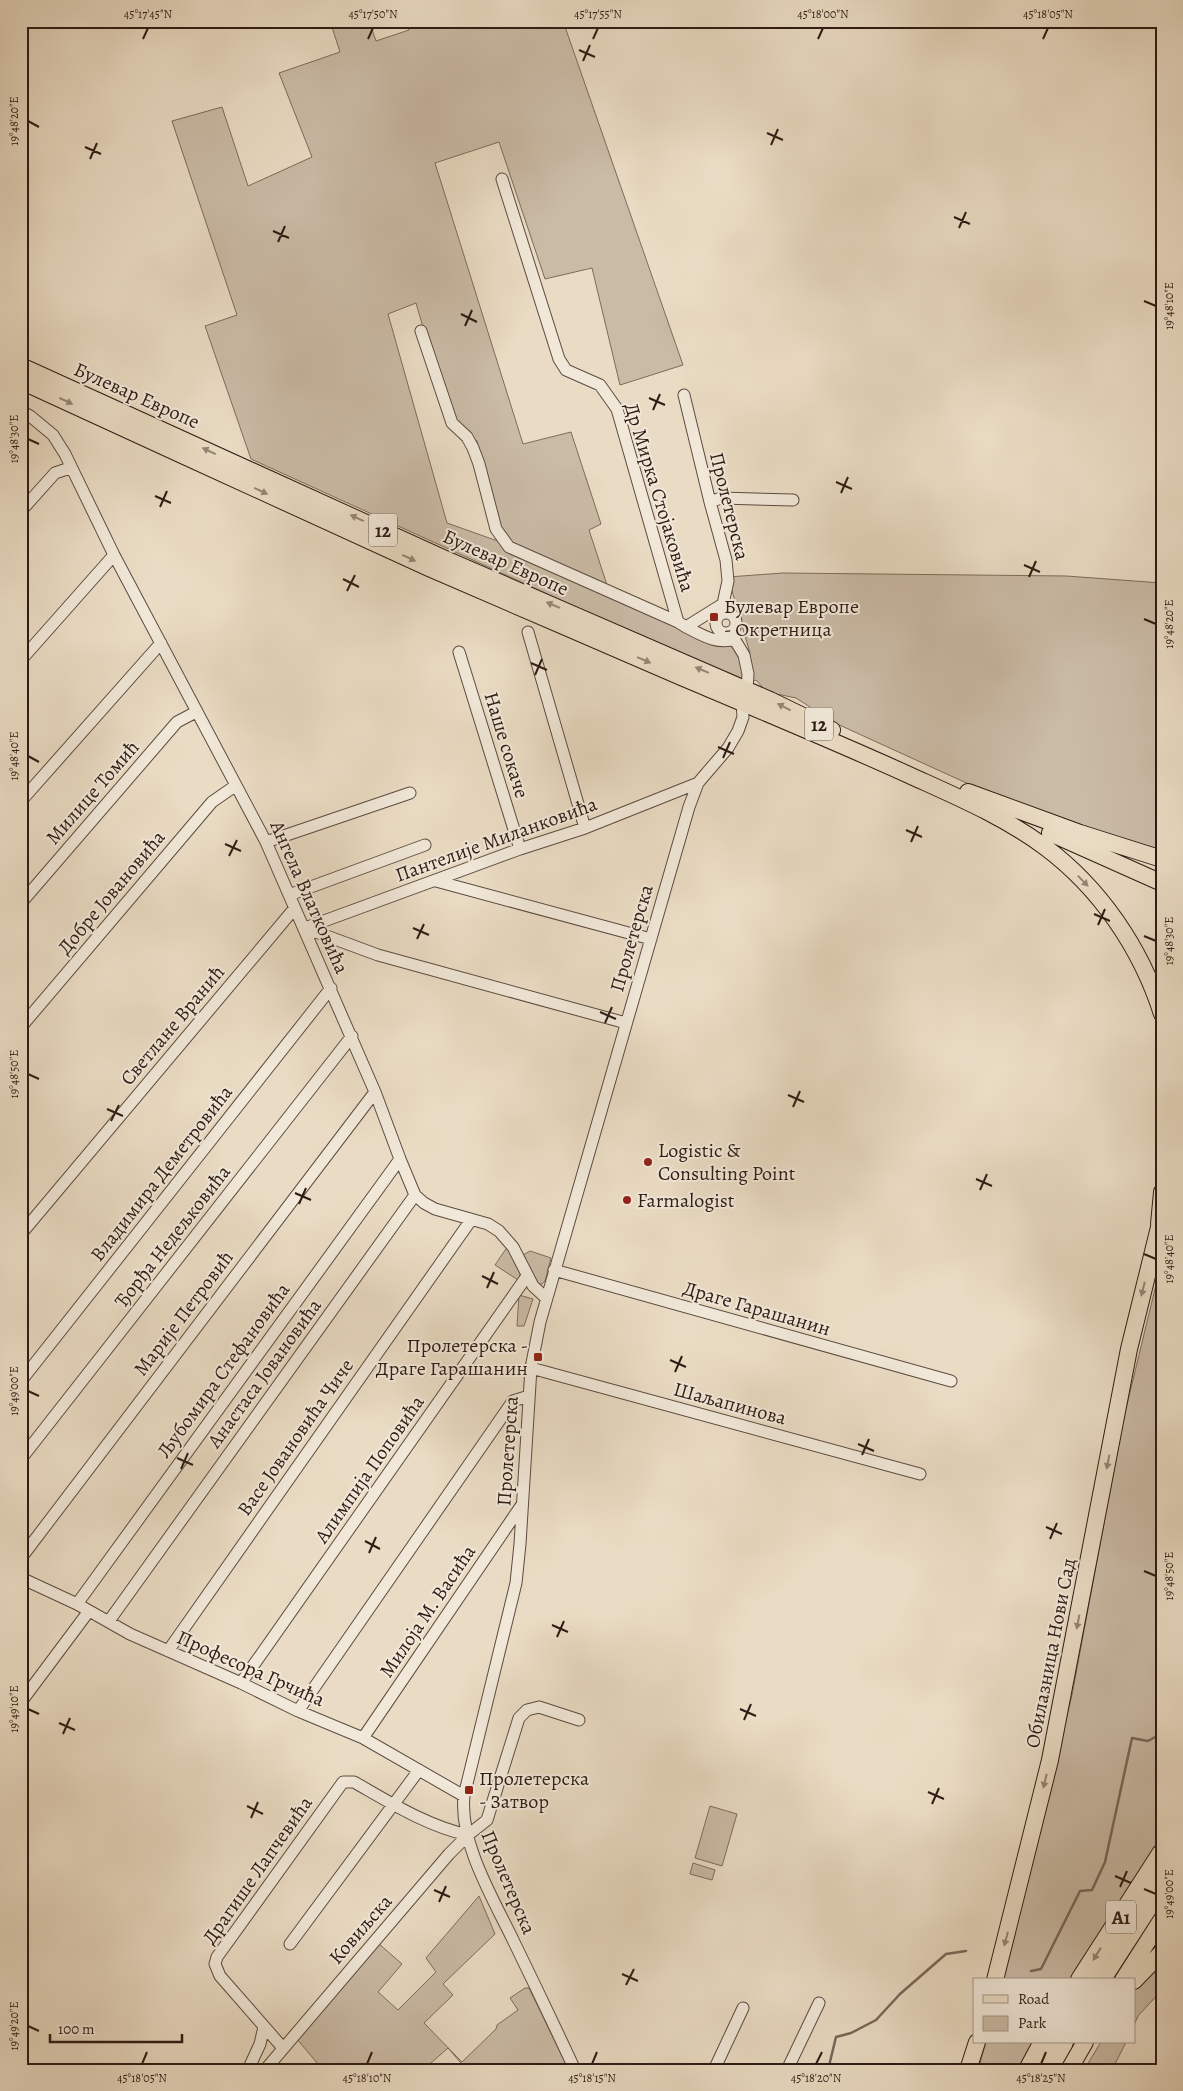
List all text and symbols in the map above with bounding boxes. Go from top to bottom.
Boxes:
text: 45°17'45"N [124,6,173,22]
text: 45°17'50"N [348,6,398,22]
text: 45°17'55"N [574,6,622,22]
text: 45°18'00"N [797,6,849,22]
text: 45°18'05"N [1023,6,1073,22]
text: 19°48'20"E [6,96,22,146]
text: 19°48'10"E [1161,282,1177,330]
street label: Булевар Европе [70,356,204,435]
one-way arrow [59,398,73,406]
street label: Др Мирка Стојаковића [618,399,701,596]
text: 19°48'30"E [6,415,22,463]
one-way arrow [202,446,216,454]
street label: Пролетерска [703,449,756,564]
one-way arrow [254,487,268,495]
one-way arrow [350,514,364,522]
road number: 12 [369,514,397,546]
street label: Булевар Европе [439,523,573,602]
one-way arrow [402,555,416,563]
place label: Булевар Европе - Окретница [724,593,859,643]
text: 19°48'20"E [1161,599,1177,649]
one-way arrow [546,601,560,609]
marker: Булевар Европе - Окретница [708,611,720,623]
one-way arrow [637,657,651,665]
one-way arrow [695,666,709,674]
street label: Наше сокаче [478,689,535,802]
one-way arrow [777,703,791,711]
road number: 12 [805,708,833,741]
text: 19°48'40"E [6,731,22,781]
street label: Милице Томић [40,734,145,850]
street label: Пантелије Миланковића [392,790,602,889]
street label: Ангела Влатковића [263,816,356,979]
street label: Добре Јовановића [51,824,172,960]
one-way arrow [1077,875,1089,887]
street label: Пролетерска [603,881,660,995]
text: 19°48'30"E [1161,917,1177,965]
street label: Светлане Вранић [114,959,231,1091]
text: 19°48'50"E [6,1050,22,1098]
street label: Владимира Деметровића [84,1079,239,1267]
place label: Logistic & Consulting Point [658,1137,796,1187]
marker: Logistic & Consulting Point [642,1156,654,1168]
street label: Ђорђа Недељковића [108,1159,237,1313]
place label: Farmalogist [637,1187,735,1214]
marker: Farmalogist [621,1194,633,1206]
text: 19°48'40"E [1161,1234,1177,1284]
street label: Марије Петровић [127,1245,240,1382]
street label: Драге Гарашанин [680,1275,834,1342]
street label: Љубомира Стефановића [151,1277,297,1463]
one-way arrow [1139,1282,1147,1297]
street label: Анастаса Јовановића [201,1293,328,1454]
place label: Пролетерска - Драге Гарашанин [376,1332,528,1382]
marker: Пролетерска - Драге Гарашанин [532,1351,544,1363]
street label: Васе Јовановића Чиче [231,1353,360,1521]
text: 19°49'00"E [6,1366,22,1416]
street label: Шаљапинова [670,1375,790,1432]
street label: Алимпија Поповића [308,1389,431,1549]
street label: Пролетерска [490,1394,525,1507]
one-way arrow [1104,1455,1112,1471]
street label: Милоја М. Васића [373,1539,482,1683]
text: 19°48'50"E [1161,1552,1177,1600]
street label: Обилазница Нови Сад [1019,1556,1082,1750]
one-way arrow [1074,1614,1082,1629]
street label: Професора Грчића [173,1624,330,1713]
text: 19°49'10"E [6,1685,22,1733]
place label: Пролетерска - Затвор [479,1765,590,1815]
one-way arrow [1041,1773,1049,1788]
marker: Пролетерска - Затвор [463,1784,475,1796]
street label: Драгише Лапчевића [196,1790,319,1950]
street label: Пролетерска [475,1826,543,1939]
text: 19°49'00"E [1161,1869,1177,1919]
street label: Ковиљска [323,1888,399,1970]
road number: A1 [1106,1900,1136,1934]
one-way arrow [1001,1931,1009,1946]
one-way arrow [1093,1947,1102,1960]
legend [973,1978,1136,2044]
text: Road [1018,1989,1050,2009]
text: 19°49'20"E [6,2002,22,2050]
scale bar [50,2011,182,2043]
text: Park [1018,2013,1047,2033]
text: 100 m [58,2019,95,2039]
text: 45°18'05"N [117,2070,167,2086]
text: 45°18'10"N [343,2070,392,2086]
text: 45°18'15"N [568,2070,616,2086]
text: 45°18'20"N [791,2070,842,2086]
text: 45°18'25"N [1016,2070,1066,2086]

